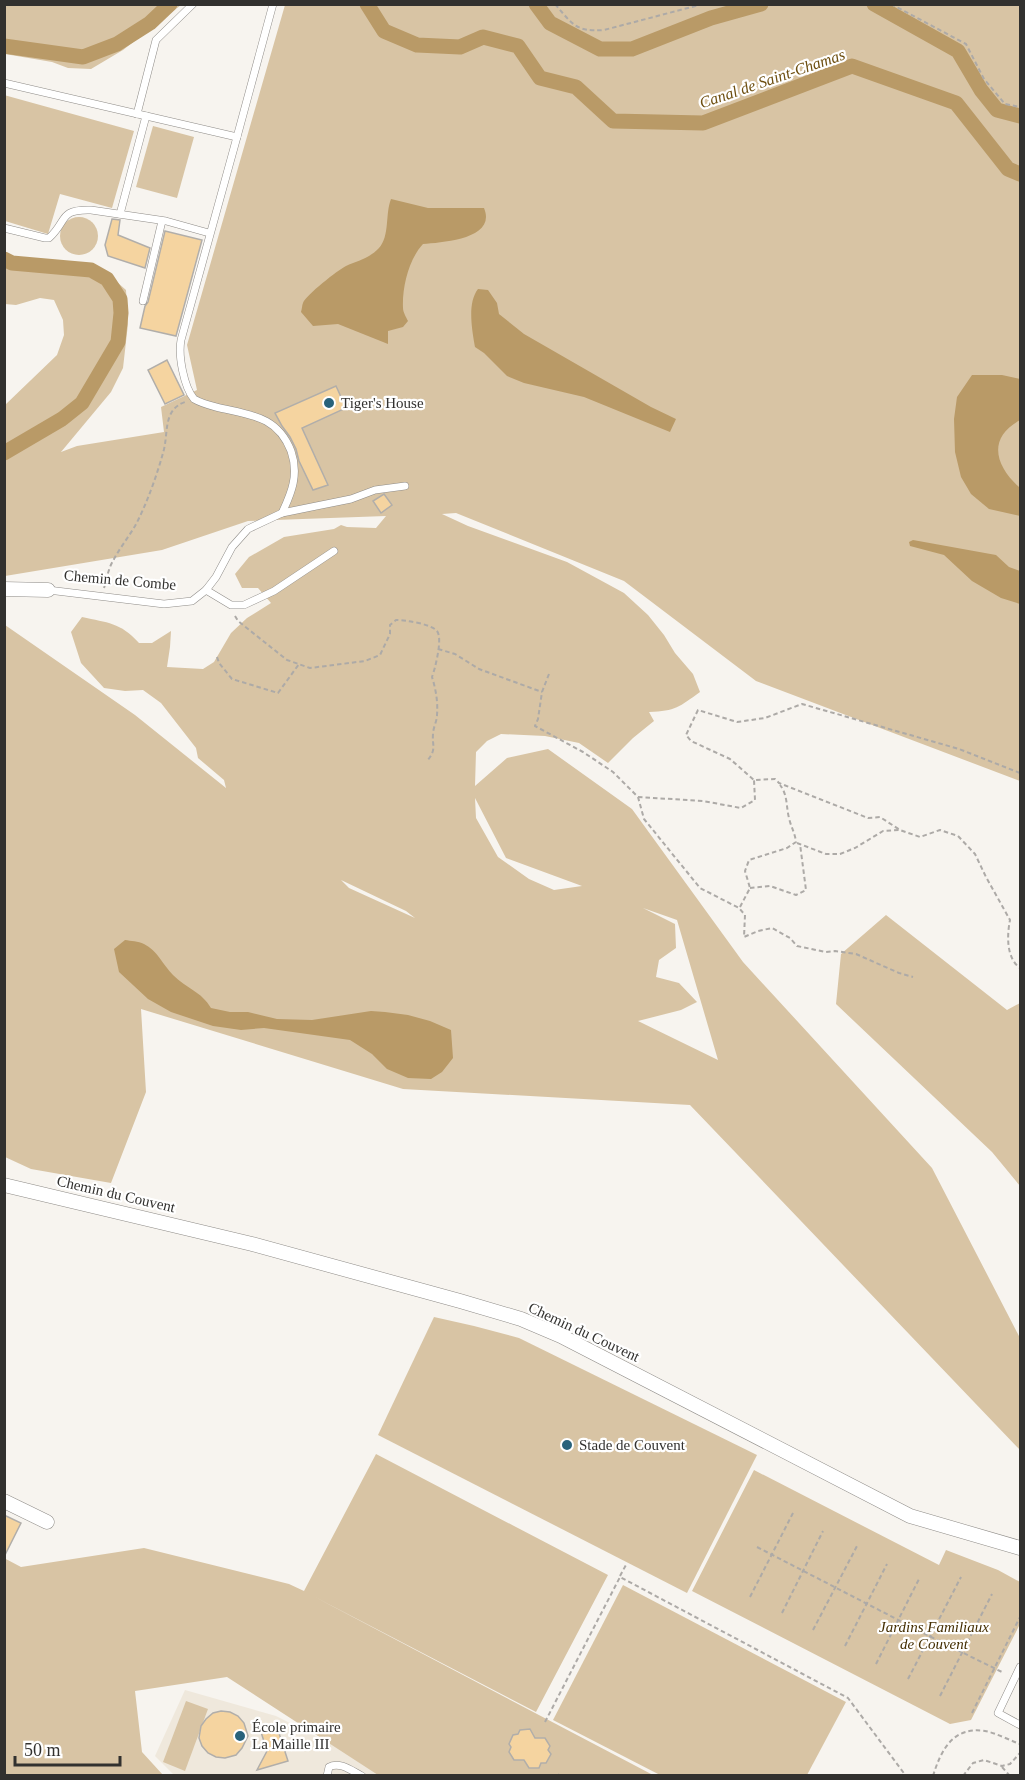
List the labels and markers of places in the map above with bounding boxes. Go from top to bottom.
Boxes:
place label: Tiger's House [341,395,424,411]
marker: Tiger's House [322,396,336,410]
place label: Stade de Couvent [579,1437,686,1453]
marker: Stade de Couvent [560,1438,574,1452]
place label: École primaire La Maille III [252,1719,341,1752]
marker: École primaire La Maille III [233,1729,247,1743]

